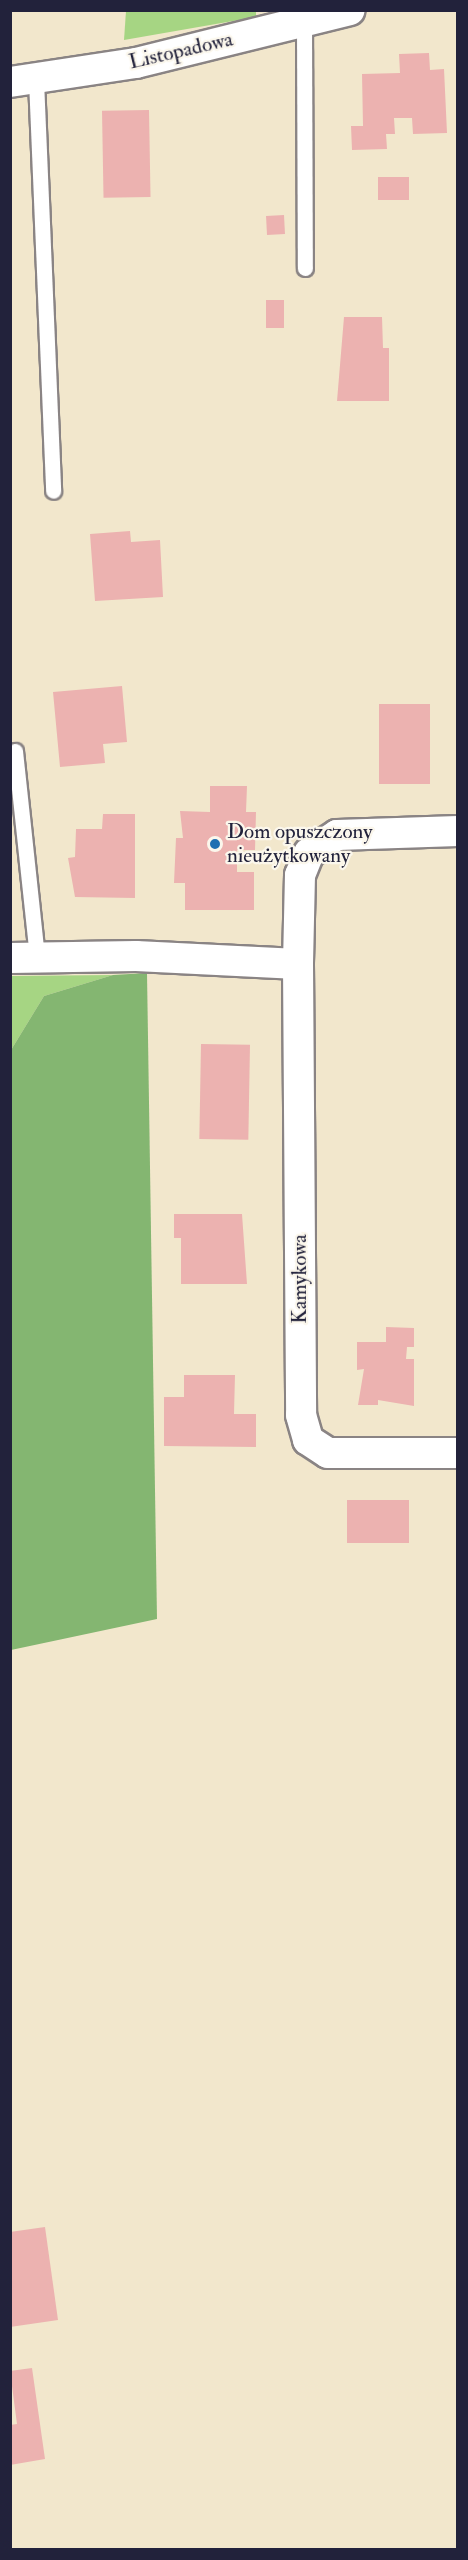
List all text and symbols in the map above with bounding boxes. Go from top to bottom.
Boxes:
street label: Listopadowa [127,27,235,75]
place label: Dom opuszczony nieużytkowany [227,819,372,869]
marker: Dom opuszczony nieużytkowany [208,837,222,851]
street label: Kamykowa [287,1234,313,1324]

